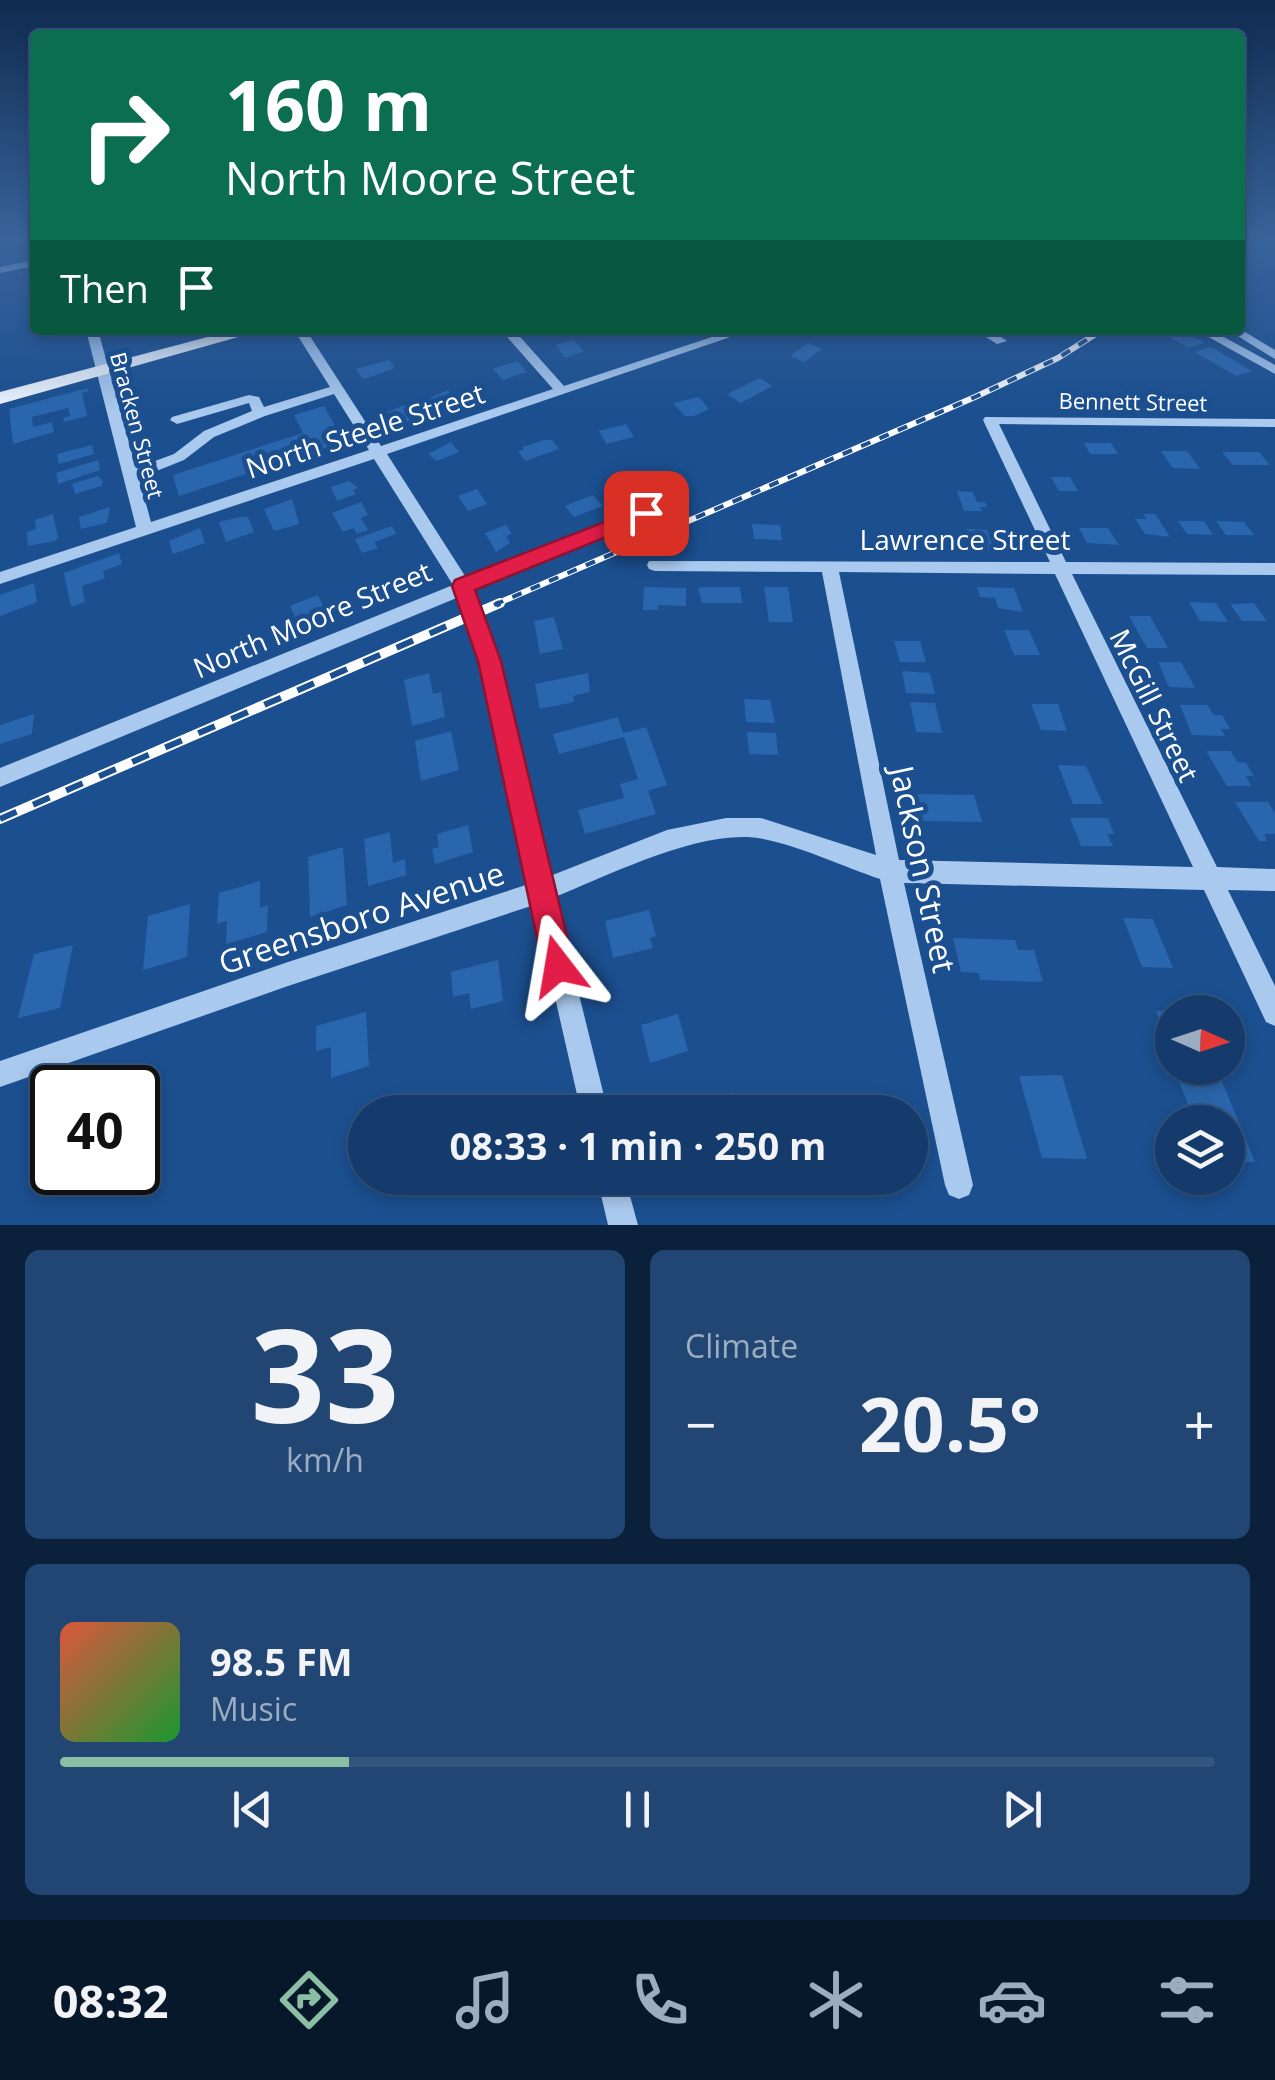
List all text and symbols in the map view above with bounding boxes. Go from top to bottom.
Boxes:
text: 160 m [225,56,432,152]
icon: right [60,70,190,200]
text: North Moore Street [225,147,635,208]
icon: arrive [169,260,224,315]
text: Then [60,262,149,314]
street label: Bracken Street [104,348,172,502]
street label: North Steele Street [241,373,489,487]
street label: Bennett Street [1058,385,1208,417]
pin [604,471,689,556]
icon: arrive [619,486,674,541]
street label: Lawrence Street [860,520,1070,558]
street label: North Moore Street [187,552,437,686]
street label: McGill Street [1102,622,1208,788]
street label: Jackson Street [880,759,967,976]
street label: Greensboro Avenue [213,851,509,983]
position arrow [506,914,610,1018]
north arrow [1155,995,1245,1085]
map controls [1155,995,1245,1195]
speed limit sign: 40 [30,1065,160,1195]
button: layers [1155,1105,1245,1195]
text: 08:33 · 1 min · 250 m [450,1119,826,1171]
text: 33 [251,1284,399,1461]
text: Climate [685,1324,798,1367]
text: 20.5° [859,1372,1041,1474]
text: − [685,1386,716,1461]
text: + [1184,1386,1215,1461]
text: km/h [286,1438,364,1481]
text: 98.5 FM [210,1635,353,1687]
text: Music [210,1687,297,1730]
icon: previous [225,1782,280,1837]
icon: pause [610,1782,665,1837]
icon: next [995,1782,1050,1837]
icon: directions [274,1965,344,2035]
icon: music [450,1965,520,2035]
icon: phone [625,1965,695,2035]
icon: climate [801,1965,871,2035]
icon: car [977,1965,1047,2035]
icon: filters [1152,1965,1222,2035]
text: 08:32 [53,1970,169,2031]

